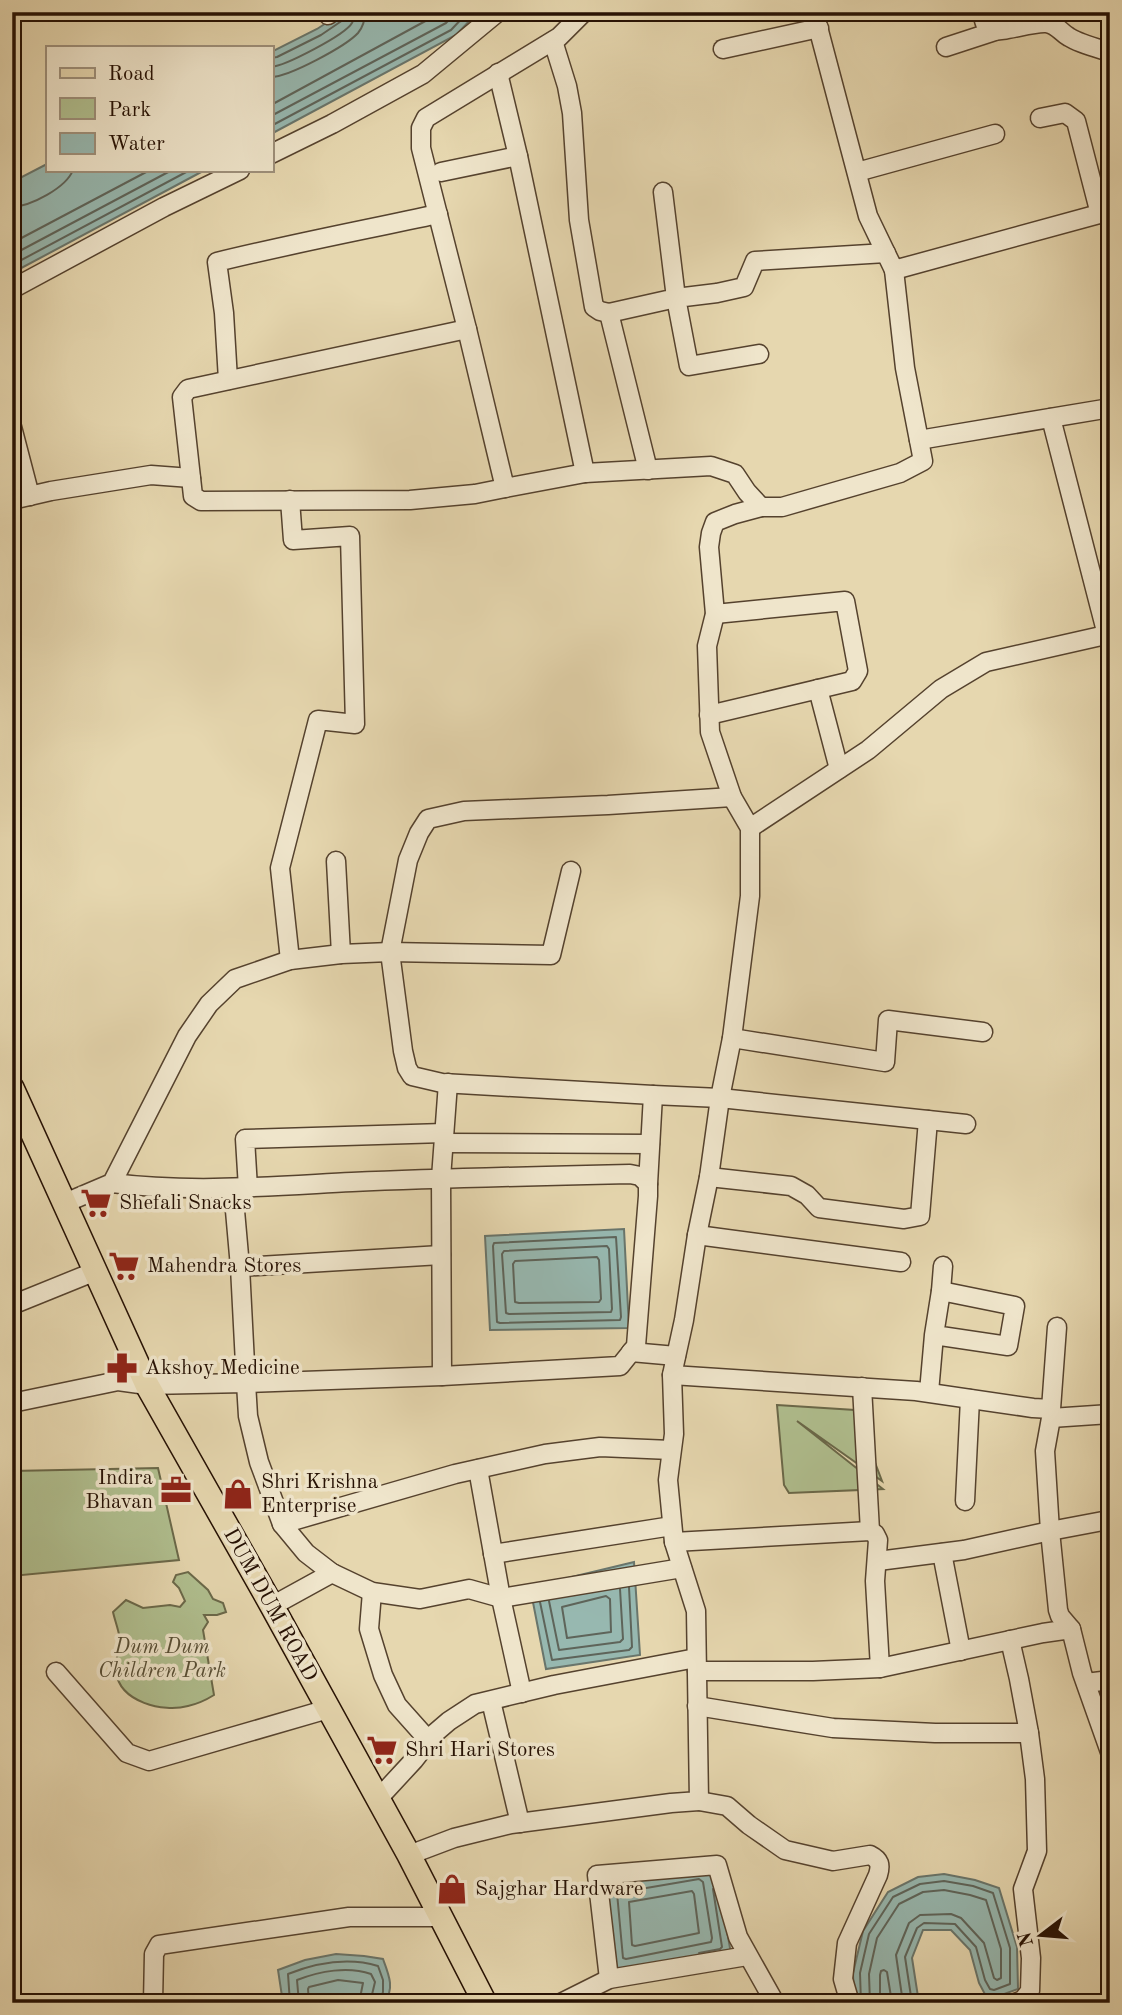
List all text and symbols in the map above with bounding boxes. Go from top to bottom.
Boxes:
legend [46,46,273,172]
text: Road [108,64,155,85]
text: Park [108,100,151,121]
text: Water [108,134,165,155]
supermarket icon: Shefali Snacks [79,1186,113,1220]
place label: Shefali Snacks [119,1193,252,1214]
supermarket icon: Mahendra Stores [107,1249,141,1283]
place label: Mahendra Stores [147,1256,301,1277]
pharmacy icon: Akshoy Medicine [105,1351,139,1385]
place label: Akshoy Medicine [145,1358,300,1379]
place label: Indira Bhavan [85,1468,153,1513]
place label: Shri Krishna Enterprise [261,1472,378,1517]
office icon: Indira Bhavan [159,1473,193,1507]
shop icon: Shri Krishna Enterprise [221,1477,255,1511]
street label: DUM DUM ROAD [219,1525,321,1685]
park label: Dum Dum Children Park [98,1637,226,1682]
supermarket icon: Shri Hari Stores [365,1733,399,1767]
place label: Shri Hari Stores [405,1740,555,1761]
shop icon: Sajghar Hardware [435,1872,469,1906]
place label: Sajghar Hardware [475,1879,644,1900]
north arrow [1006,1899,1076,1969]
text: N [1016,1929,1038,1949]

